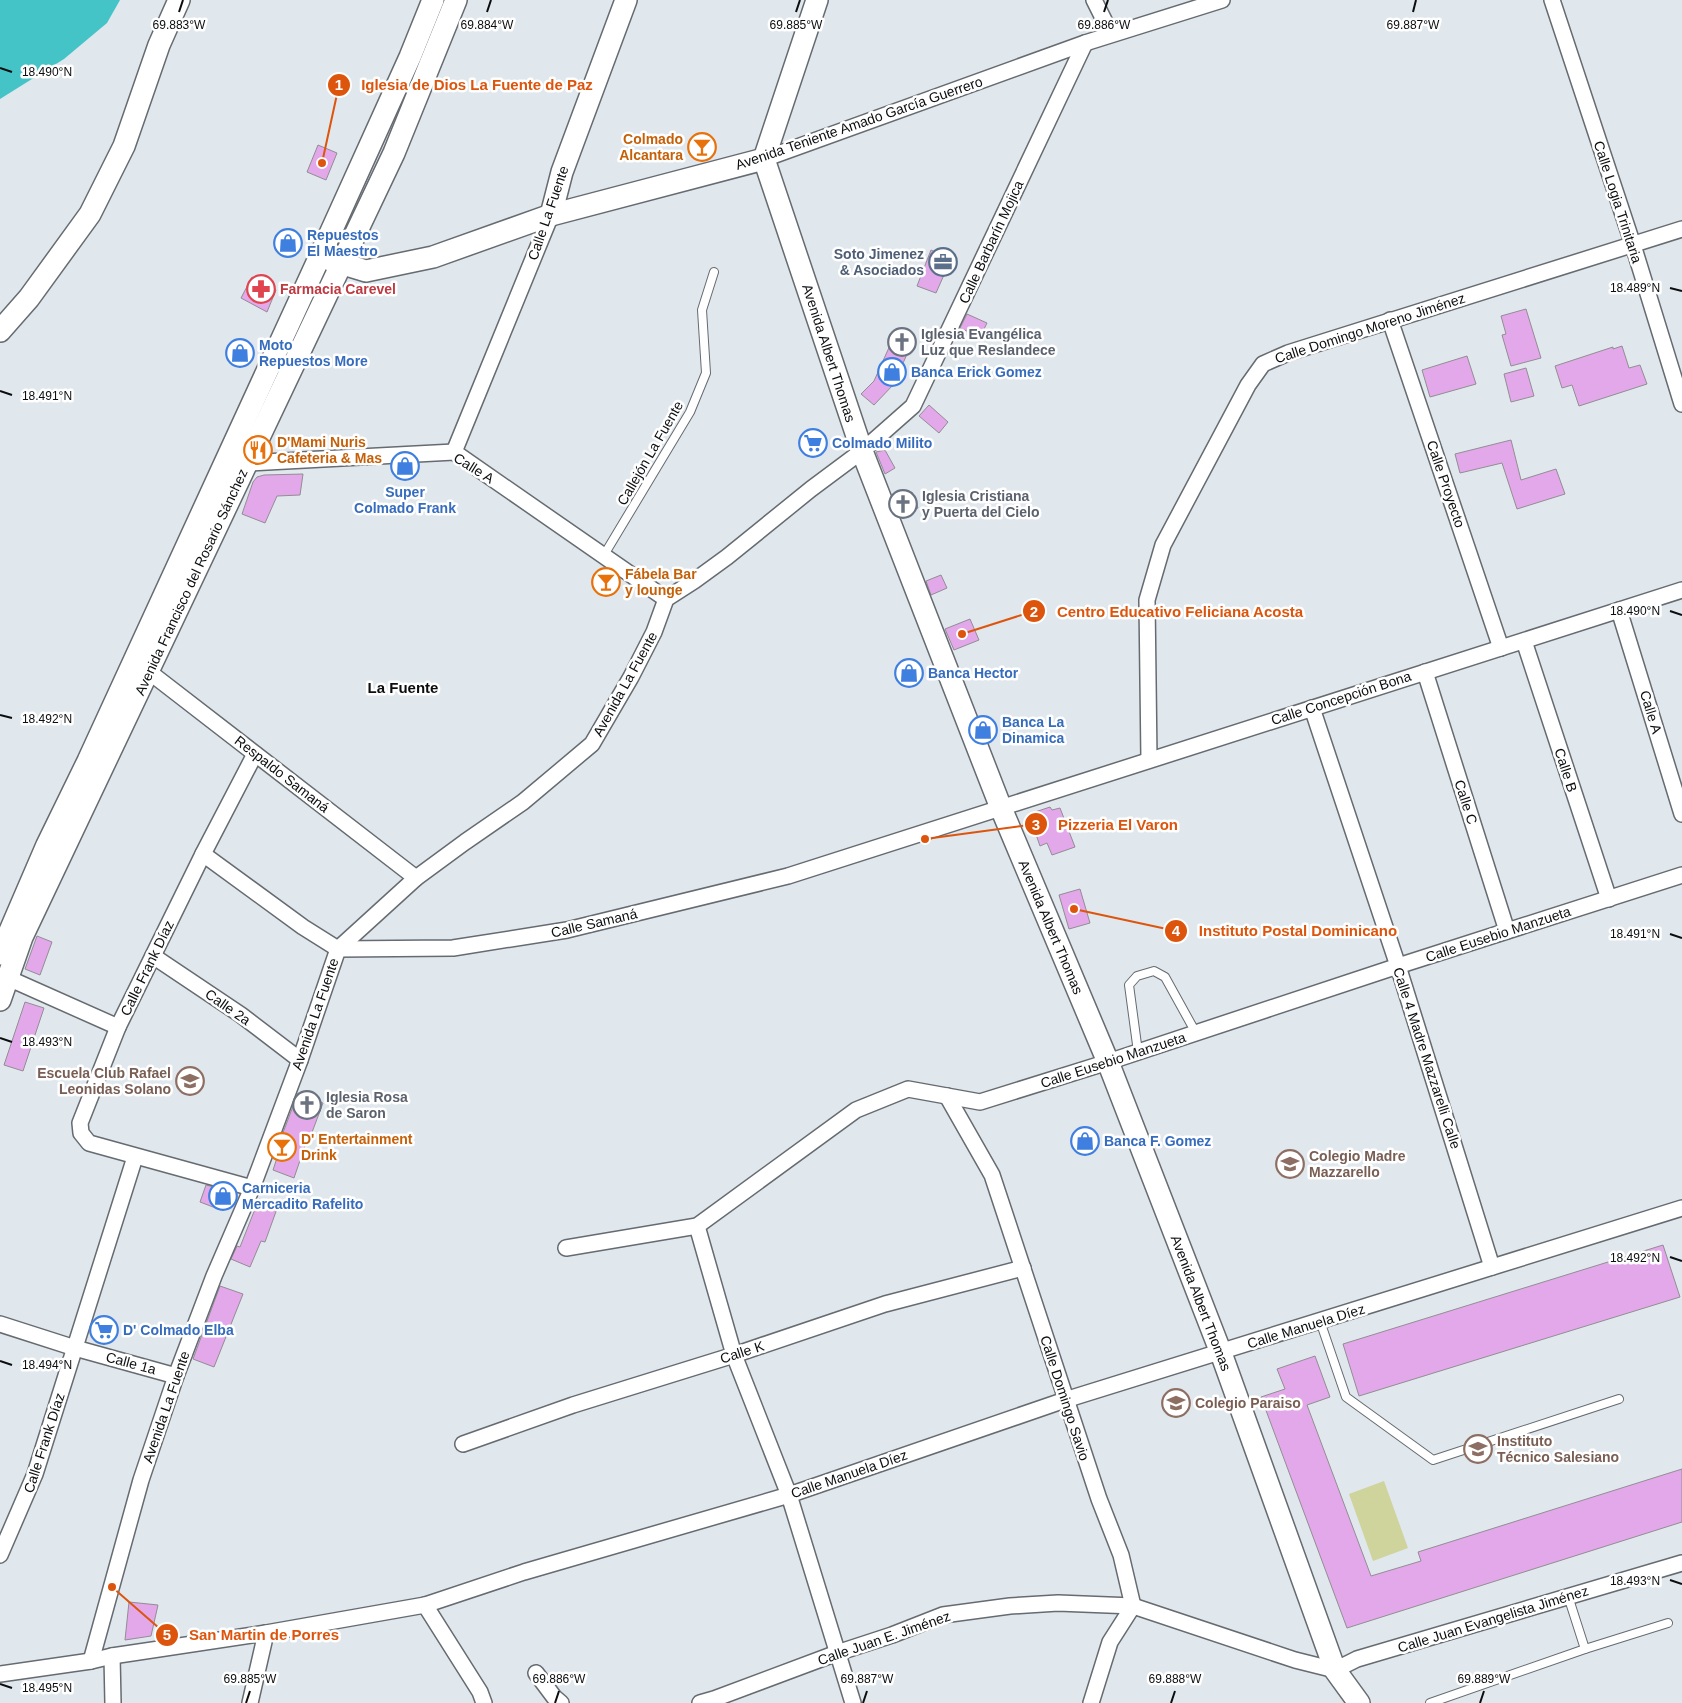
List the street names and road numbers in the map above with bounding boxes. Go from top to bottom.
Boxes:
street label: Avenida Teniente Amado García Guerrero [733,73,985,173]
street label: Calle Logia Trinitaria [1591,139,1645,265]
street label: Calle La Fuente [524,163,572,262]
street label: Calle Barbarín Mojica [955,178,1027,306]
street label: Avenida Albert Thomas [799,282,859,424]
street label: Calle Domingo Moreno Jiménez [1273,290,1467,366]
street label: Callejón La Fuente [614,398,686,508]
street label: Calle Proyecto [1424,438,1468,530]
street label: Calle A [451,449,498,487]
street label: Avenida Francisco del Rosario Sánchez [131,466,251,698]
street label: Avenida La Fuente [590,629,661,739]
street label: Calle Concepción Bona [1269,668,1413,728]
street label: Calle A [1637,688,1665,736]
street label: Respaldo Samaná [232,732,332,816]
street label: Calle B [1551,746,1581,794]
street label: Calle C [1451,778,1481,826]
street label: Avenida Albert Thomas [1015,857,1087,997]
street label: Calle Eusebio Manzueta [1423,903,1573,965]
street label: Calle Samaná [549,905,639,941]
street label: Calle Frank Díaz [117,918,177,1018]
street label: Avenida La Fuente [288,956,342,1072]
street label: Calle 4 Madre Mazzarelli Calle [1390,965,1464,1151]
street label: Calle 2a [202,986,254,1028]
street label: Calle Eusebio Manzueta [1038,1029,1188,1091]
street label: Avenida Albert Thomas [1168,1233,1234,1373]
street label: Calle Manuela Díez [1245,1300,1367,1352]
street label: Calle Domingo Savio [1037,1333,1093,1463]
street label: Calle K [718,1337,767,1367]
street label: Calle 1a [104,1349,158,1377]
street label: Avenida La Fuente [139,1349,193,1465]
street label: Calle Frank Díaz [20,1391,68,1495]
street label: Calle Manuela Díez [789,1447,909,1501]
street label: Calle Juan Evangelista Jiménez [1396,1582,1590,1656]
street label: Calle Juan E. Jiménez [816,1608,952,1668]

